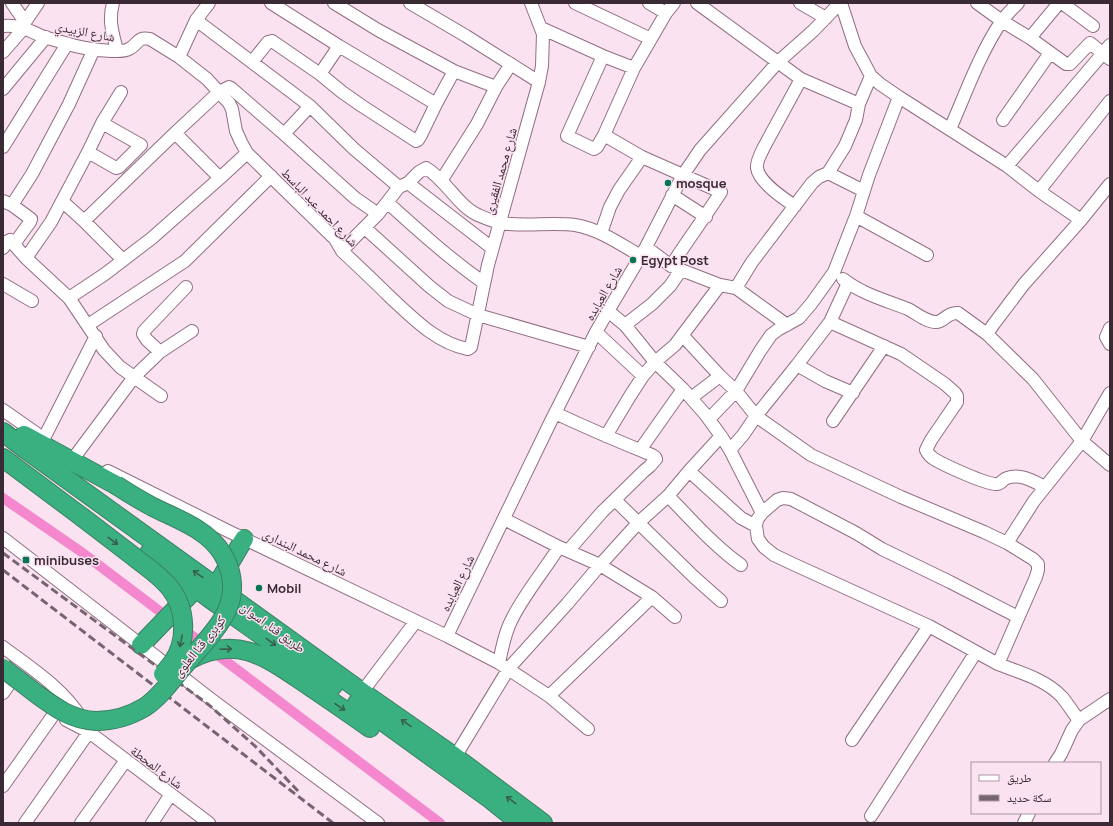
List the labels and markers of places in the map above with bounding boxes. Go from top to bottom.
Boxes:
place label: mosque [676,174,727,192]
marker: mosque [663,178,673,188]
place label: Egypt Post [641,251,709,269]
marker: Egypt Post [628,255,638,265]
place label: minibuses [34,551,99,569]
marker: minibuses [21,555,31,565]
place label: Mobil [267,579,301,597]
marker: Mobil [254,583,264,593]

